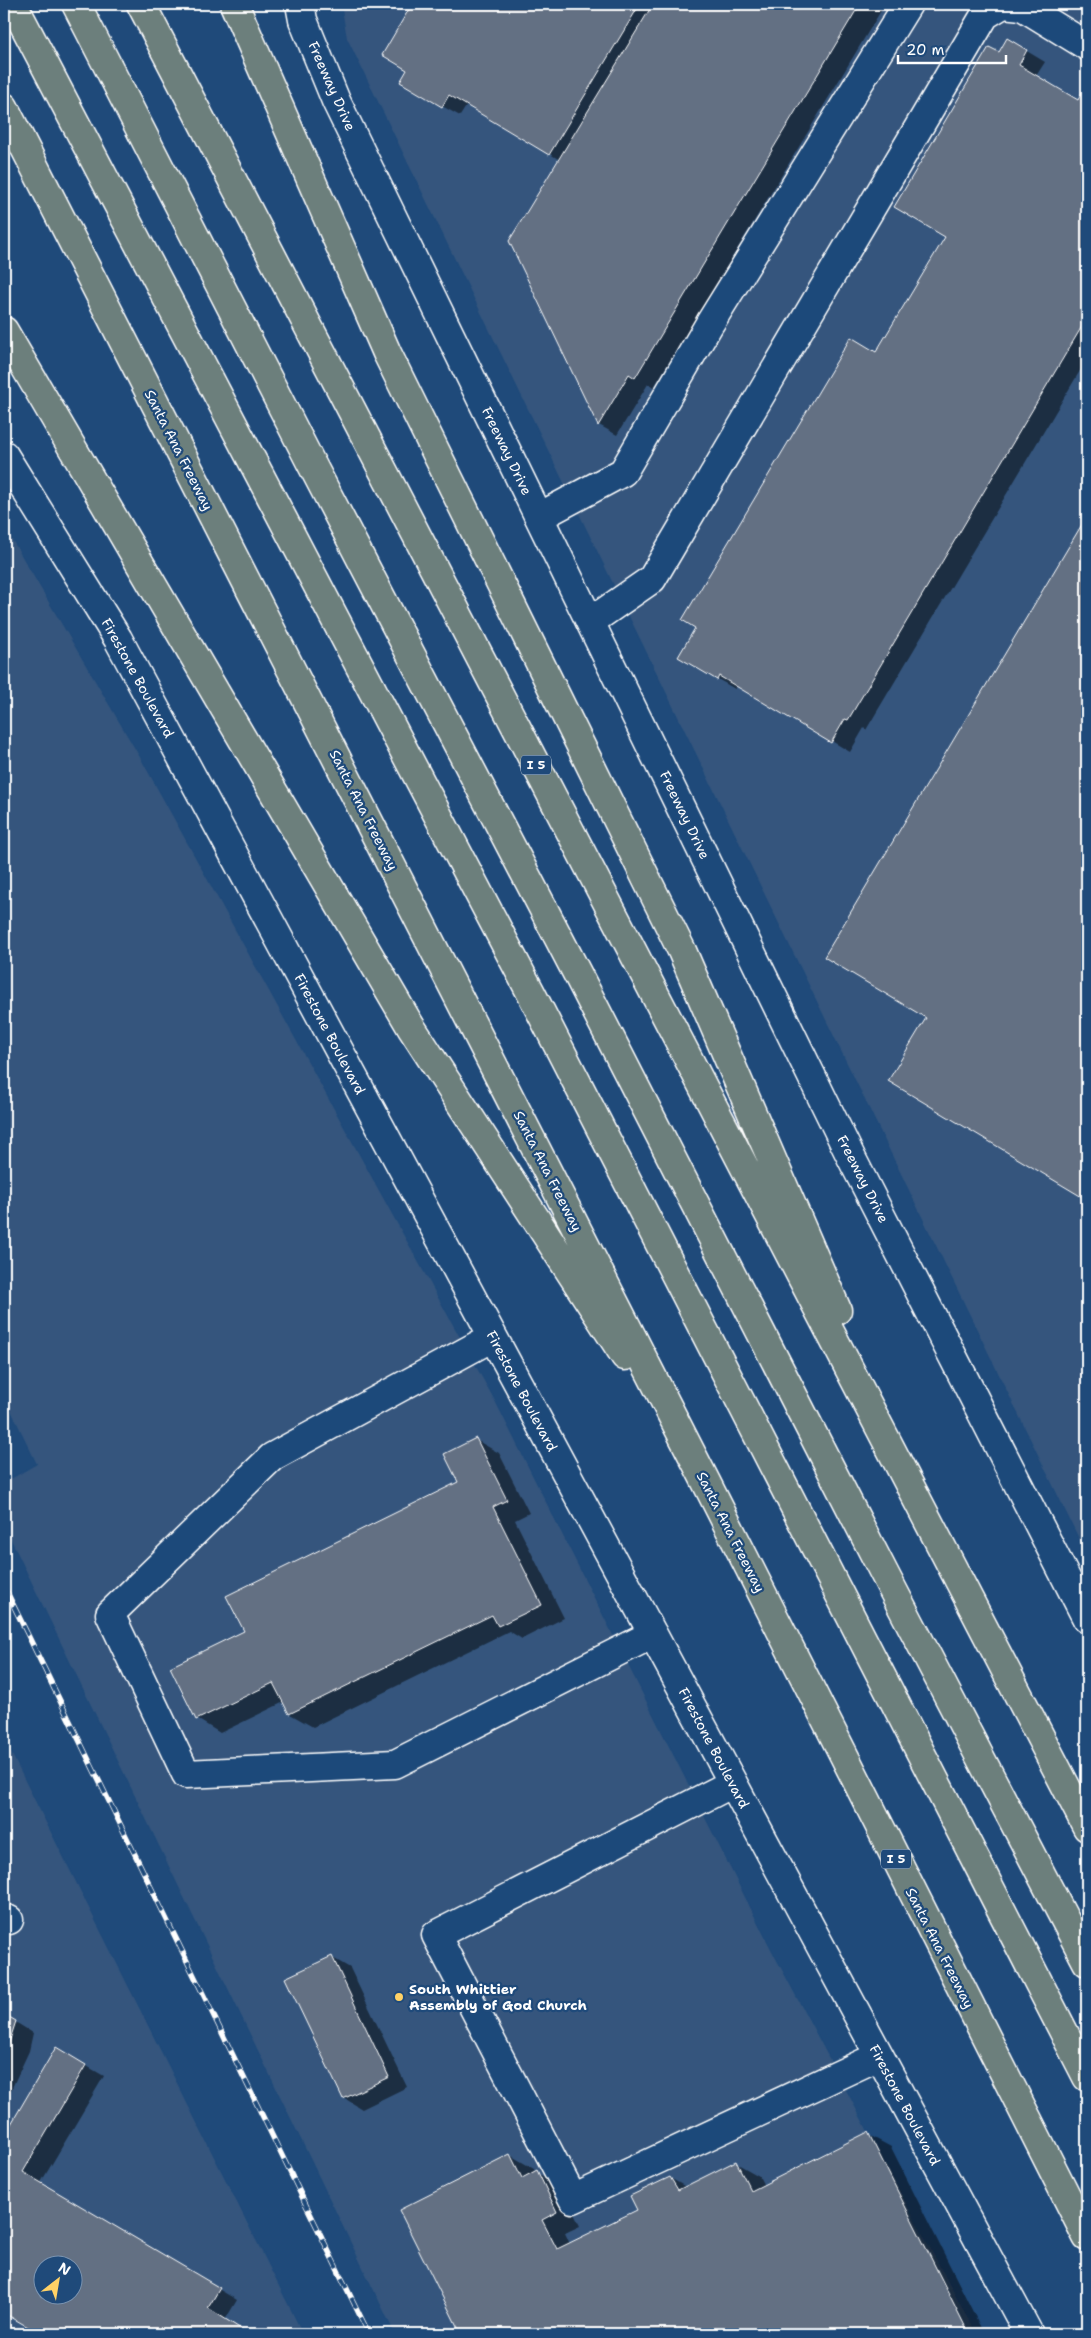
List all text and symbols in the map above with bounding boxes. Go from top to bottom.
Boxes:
scale bar [898,32,1006,64]
street label: Freeway Drive [304,38,360,134]
text: 20 m [906,40,945,60]
street label: Santa Ana Freeway [141,387,217,513]
street label: Freeway Drive [478,404,536,498]
street label: Firestone Boulevard [98,615,178,741]
street label: Santa Ana Freeway [326,747,402,873]
road number: I 5 [521,756,551,774]
street label: Freeway Drive [656,768,714,862]
street label: Firestone Boulevard [291,971,370,1098]
street label: Santa Ana Freeway [510,1108,586,1234]
street label: Freeway Drive [833,1132,893,1226]
street label: Firestone Boulevard [483,1328,562,1455]
street label: Santa Ana Freeway [693,1469,769,1595]
street label: Firestone Boulevard [675,1685,754,1812]
road number: I 5 [881,1850,911,1868]
street label: Santa Ana Freeway [902,1885,978,2011]
place label: South Whittier Assembly of God Church [409,1980,587,2014]
marker: South Whittier Assembly of God Church [393,1991,405,2003]
street label: Firestone Boulevard [866,2042,945,2169]
north arrow [32,2256,82,2306]
text: N [55,2258,74,2279]

